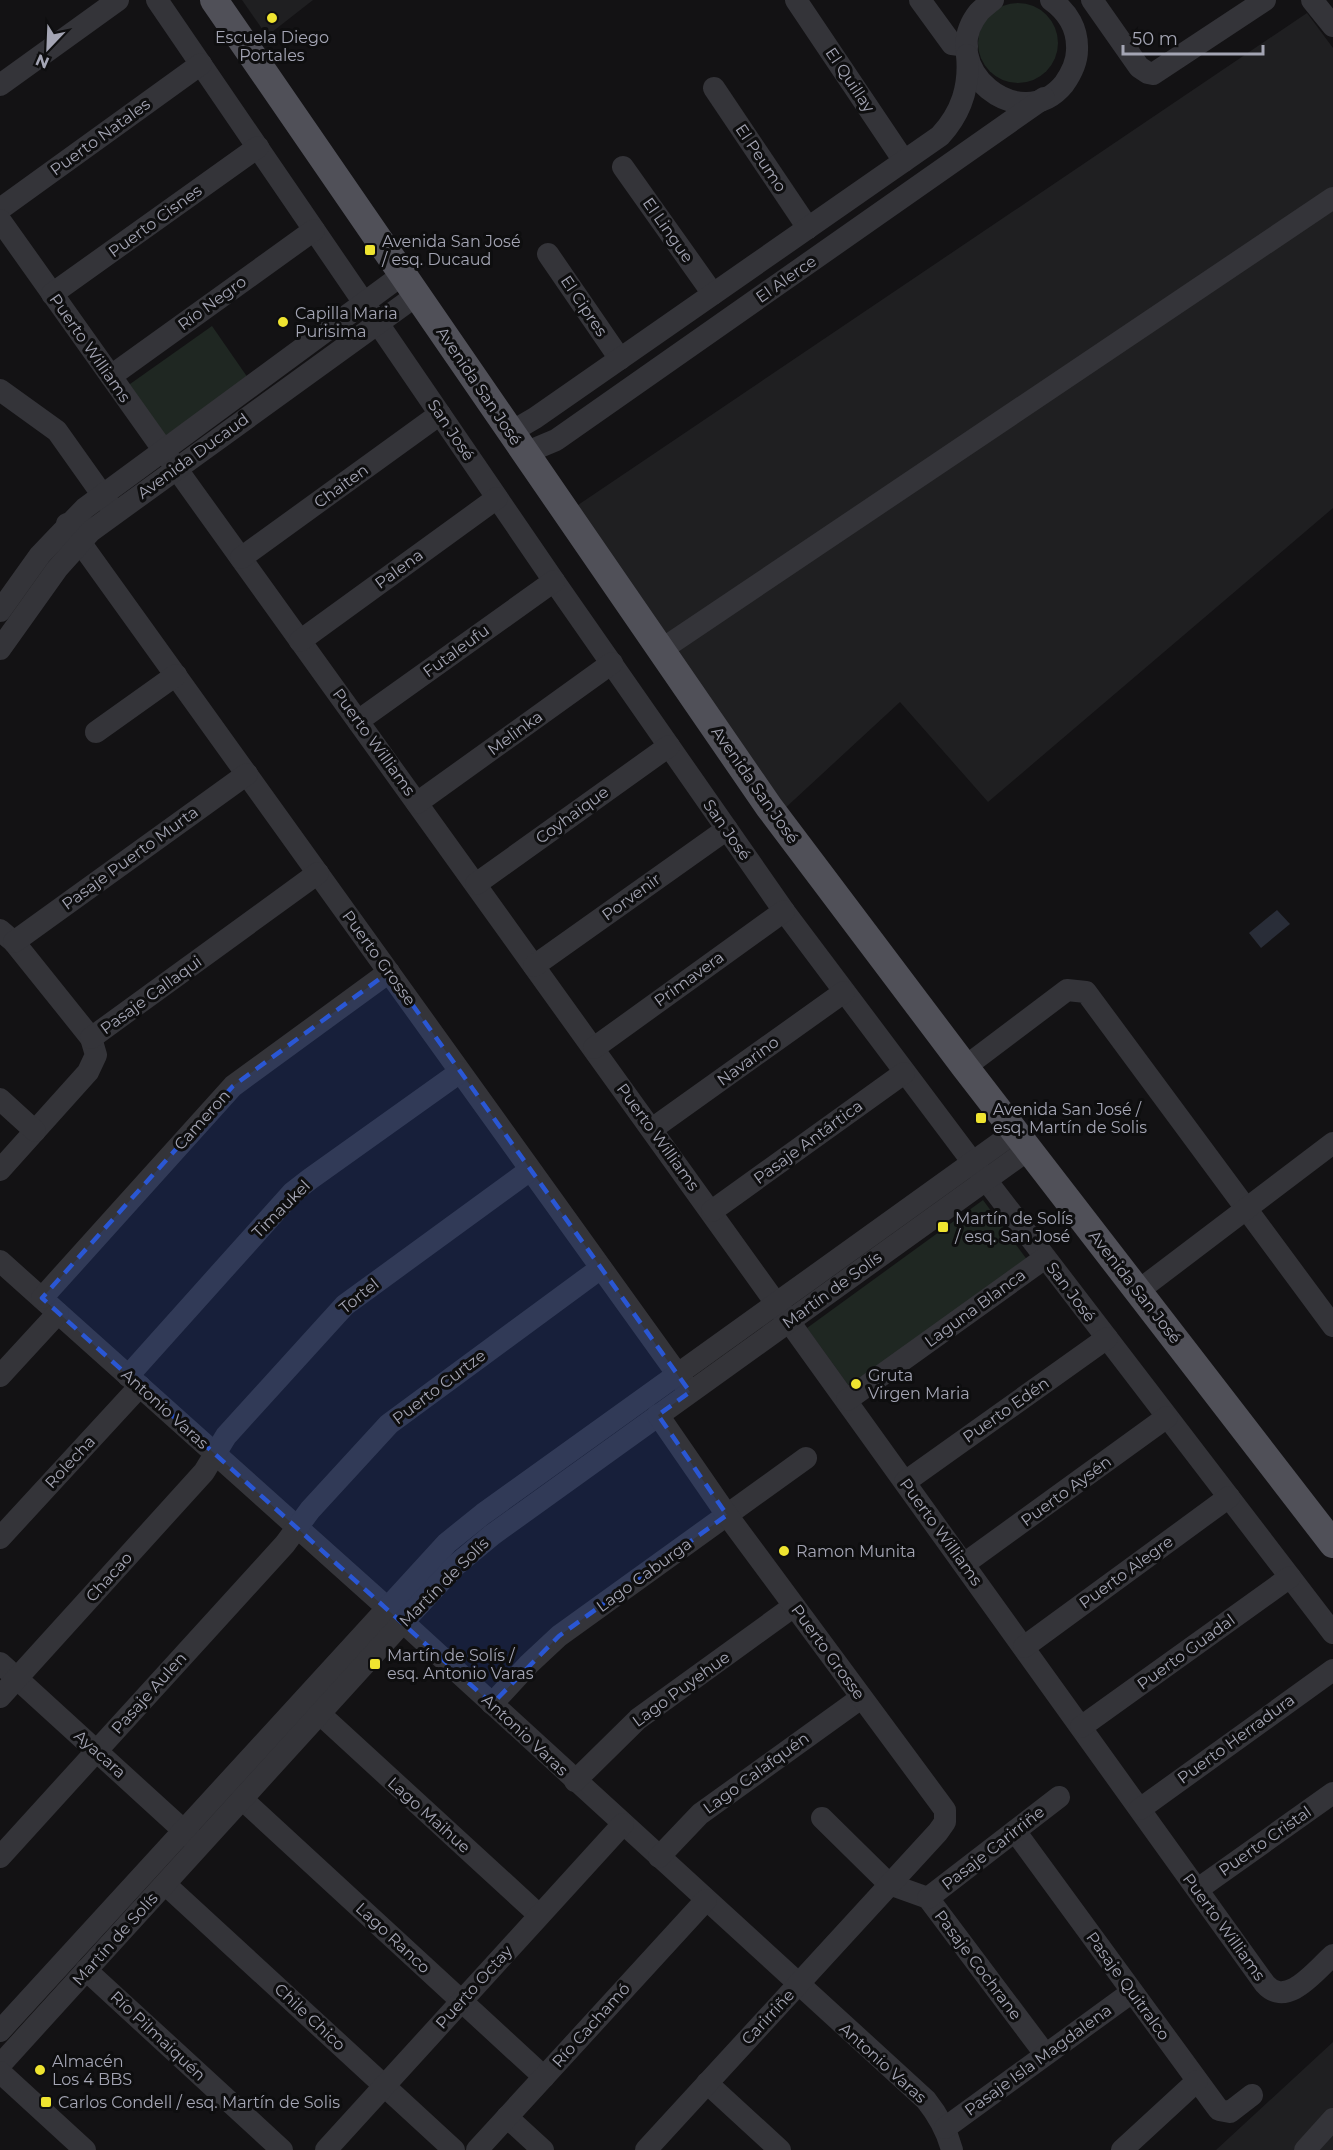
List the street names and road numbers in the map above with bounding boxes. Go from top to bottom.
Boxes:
street label: El Quillay [821,44,879,116]
street label: Puerto Natales [46,94,154,180]
street label: El Peumo [731,120,791,196]
street label: Puerto Cisnes [105,181,206,261]
street label: El Lingue [639,194,697,266]
street label: El Alerce [752,251,820,307]
street label: Río Negro [174,272,250,334]
street label: El Cipres [557,272,611,340]
street label: Puerto Williams [46,290,135,406]
street label: Avenida San José [432,323,526,449]
street label: San José [424,396,478,464]
street label: Avenida Ducaud [134,409,252,503]
street label: Chaiten [310,460,372,512]
street label: Palena [371,545,427,593]
street label: Futaleufu [419,621,493,681]
street label: Puerto Williams [329,685,419,799]
street label: Melinka [484,707,546,759]
street label: Avenida San José [707,723,803,847]
street label: Coyhaique [532,782,612,848]
street label: San José [699,796,755,864]
street label: Pasaje Puerto Murta [58,802,202,914]
street label: Porvenir [598,869,664,925]
street label: Puerto Grosse [338,907,420,1009]
street label: Primavera [651,947,727,1011]
street label: Pasaje Callaqui [97,952,205,1038]
street label: Navarino [713,1032,783,1090]
street label: Puerto Williams [613,1080,703,1194]
street label: Cameron [170,1086,234,1154]
street label: Pasaje Antártica [750,1096,866,1188]
street label: Timaukel [248,1176,314,1242]
street label: Avenida San José [1085,1227,1185,1347]
street label: Martín de Solís [779,1247,886,1332]
street label: San José [1042,1258,1100,1326]
street label: Laguna Blanca [921,1265,1029,1351]
street label: Tortel [335,1274,383,1318]
street label: Puerto Curtze [389,1346,489,1428]
street label: Antonio Varas [118,1365,213,1453]
street label: Puerto Edén [959,1373,1053,1447]
street label: Rolecha [41,1432,99,1492]
street label: Puerto Aysén [1017,1452,1115,1530]
street label: Puerto Williams [896,1475,986,1589]
street label: Puerto Alegre [1075,1532,1177,1612]
street label: Martín de Solís [395,1533,493,1631]
street label: Lago Caburga [593,1534,695,1616]
street label: Chacao [82,1548,136,1606]
street label: Puerto Grosse [787,1601,869,1703]
street label: Puerto Guadal [1133,1610,1239,1694]
street label: Lago Puyehue [629,1647,733,1731]
street label: Pasaje Aulen [107,1648,191,1738]
street label: Antonio Varas [478,1690,572,1780]
street label: Puerto Herradura [1174,1690,1298,1788]
street label: Ayacara [70,1726,130,1782]
street label: Lago Calafquén [700,1728,812,1818]
street label: Lago Maihue [384,1773,474,1857]
street label: Pasaje Carirriñe [938,1802,1048,1894]
street label: Puerto Cristal [1215,1802,1315,1880]
street label: Puerto Williams [1179,1870,1269,1984]
street label: Martín de Solís [68,1889,162,1989]
street label: Lago Ranco [352,1899,434,1977]
street label: Pasaje Cochrane [931,1906,1025,2024]
street label: Pasaje Quitralco [1082,1928,1174,2044]
street label: Puerto Octay [432,1941,517,2033]
street label: Chile Chico [271,1979,349,2055]
street label: Río Cachamó [548,1979,634,2071]
street label: Carirriñe [738,1985,798,2049]
street label: Río Pilmaiquén [107,1987,209,2085]
street label: Pasaje Isla Magdalena [961,2000,1115,2120]
street label: Antonio Varas [836,2019,931,2107]

